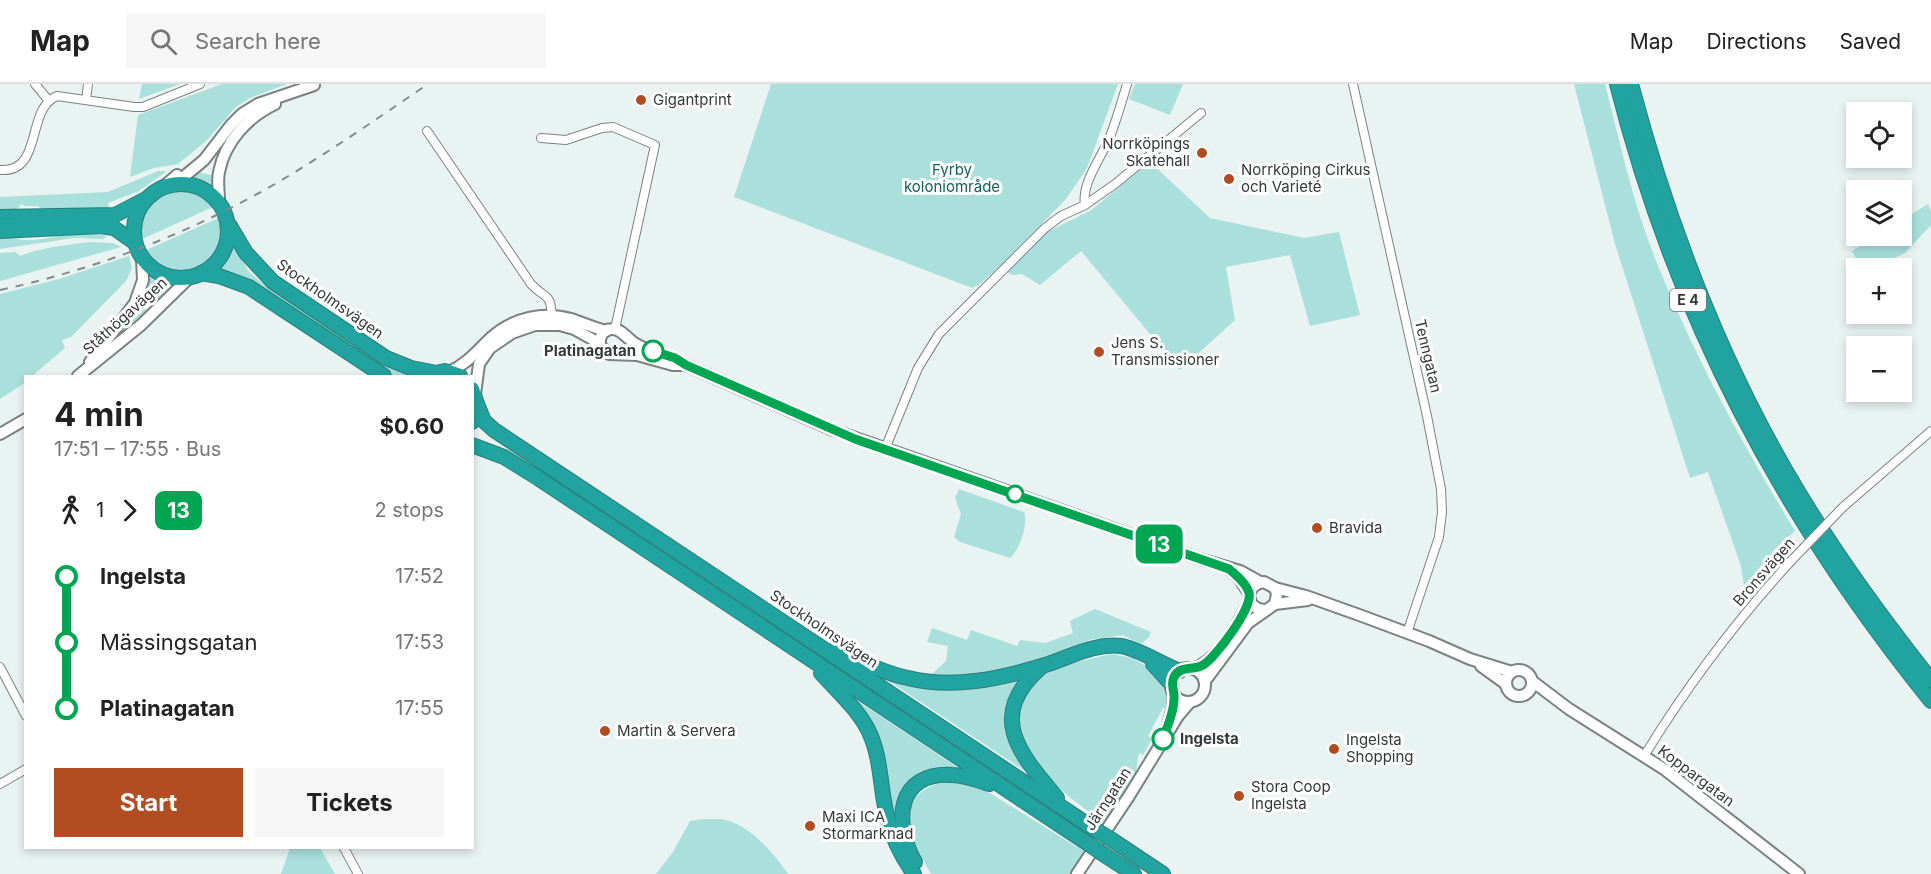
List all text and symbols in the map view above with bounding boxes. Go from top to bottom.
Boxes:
search box [126,14,546,68]
text: Map [30,24,90,58]
icon: search [147,25,180,58]
text: Search here [195,28,321,54]
text: Map [1630,29,1673,54]
text: Directions [1706,29,1807,54]
text: Saved [1840,29,1901,54]
place label: Gigantprint [653,90,732,109]
marker: Gigantprint [634,93,648,107]
map controls [1846,102,1912,402]
button: locate [1846,102,1912,168]
place label: Norrköpings Skatehall [1102,134,1190,170]
marker: Norrköpings Skatehall [1195,146,1209,160]
park label: Fyrby koloniområde [904,160,1000,196]
place label: Norrköping Cirkus och Varieté [1241,160,1371,196]
marker: Norrköping Cirkus och Varieté [1222,172,1236,186]
button: layers [1846,180,1912,246]
street label: Stockholmsvägen [273,255,387,343]
button: + [1846,258,1912,324]
street label: Ståthögavägen [79,273,171,358]
road number: E 4 [1670,289,1706,311]
street label: Tenngatan [1411,317,1446,395]
place label: Jens S. Transmissioner [1111,333,1220,369]
button: − [1846,336,1912,402]
marker: Platinagatan [642,340,664,362]
place label: Platinagatan [544,341,636,360]
marker: Jens S. Transmissioner [1092,345,1106,359]
text: 4 min [54,394,144,434]
text: $0.60 [380,413,444,439]
text: 17:51 – 17:55 · Bus [54,437,221,461]
unlabelled marker [1006,485,1024,503]
icon: walk [54,494,87,527]
icon: forward [113,494,146,527]
text: 1 [96,498,104,522]
text: 13 [167,498,190,523]
text: 2 stops [374,498,444,522]
place label: Bravida [1329,518,1382,537]
marker: Bravida [1310,521,1324,535]
line badge: 13 [1132,524,1186,564]
text: 13 [1148,532,1170,557]
street label: Bronsvägen [1729,534,1799,610]
text: Ingelsta [100,563,186,589]
text: 17:52 [395,564,444,588]
street label: Stockholmsvägen [767,585,882,672]
text: Mässingsgatan [100,629,257,655]
text: 17:53 [395,630,444,654]
text: Platinagatan [100,695,235,721]
text: 17:55 [395,696,444,720]
place label: Martin & Servera [617,721,736,740]
marker: Martin & Servera [598,724,612,738]
marker: Ingelsta [1152,728,1174,750]
place label: Ingelsta [1180,729,1239,748]
place label: Ingelsta Shopping [1346,730,1414,766]
street label: Koppargatan [1654,741,1738,810]
marker: Ingelsta Shopping [1327,742,1341,756]
street label: Järngatan [1080,764,1135,834]
button: Start [54,768,243,837]
button: Tickets [255,768,444,837]
place label: Stora Coop Ingelsta [1251,777,1331,813]
marker: Stora Coop Ingelsta [1232,789,1246,803]
place label: Maxi ICA Stormarknad [822,807,913,843]
marker: Maxi ICA Stormarknad [803,819,817,833]

